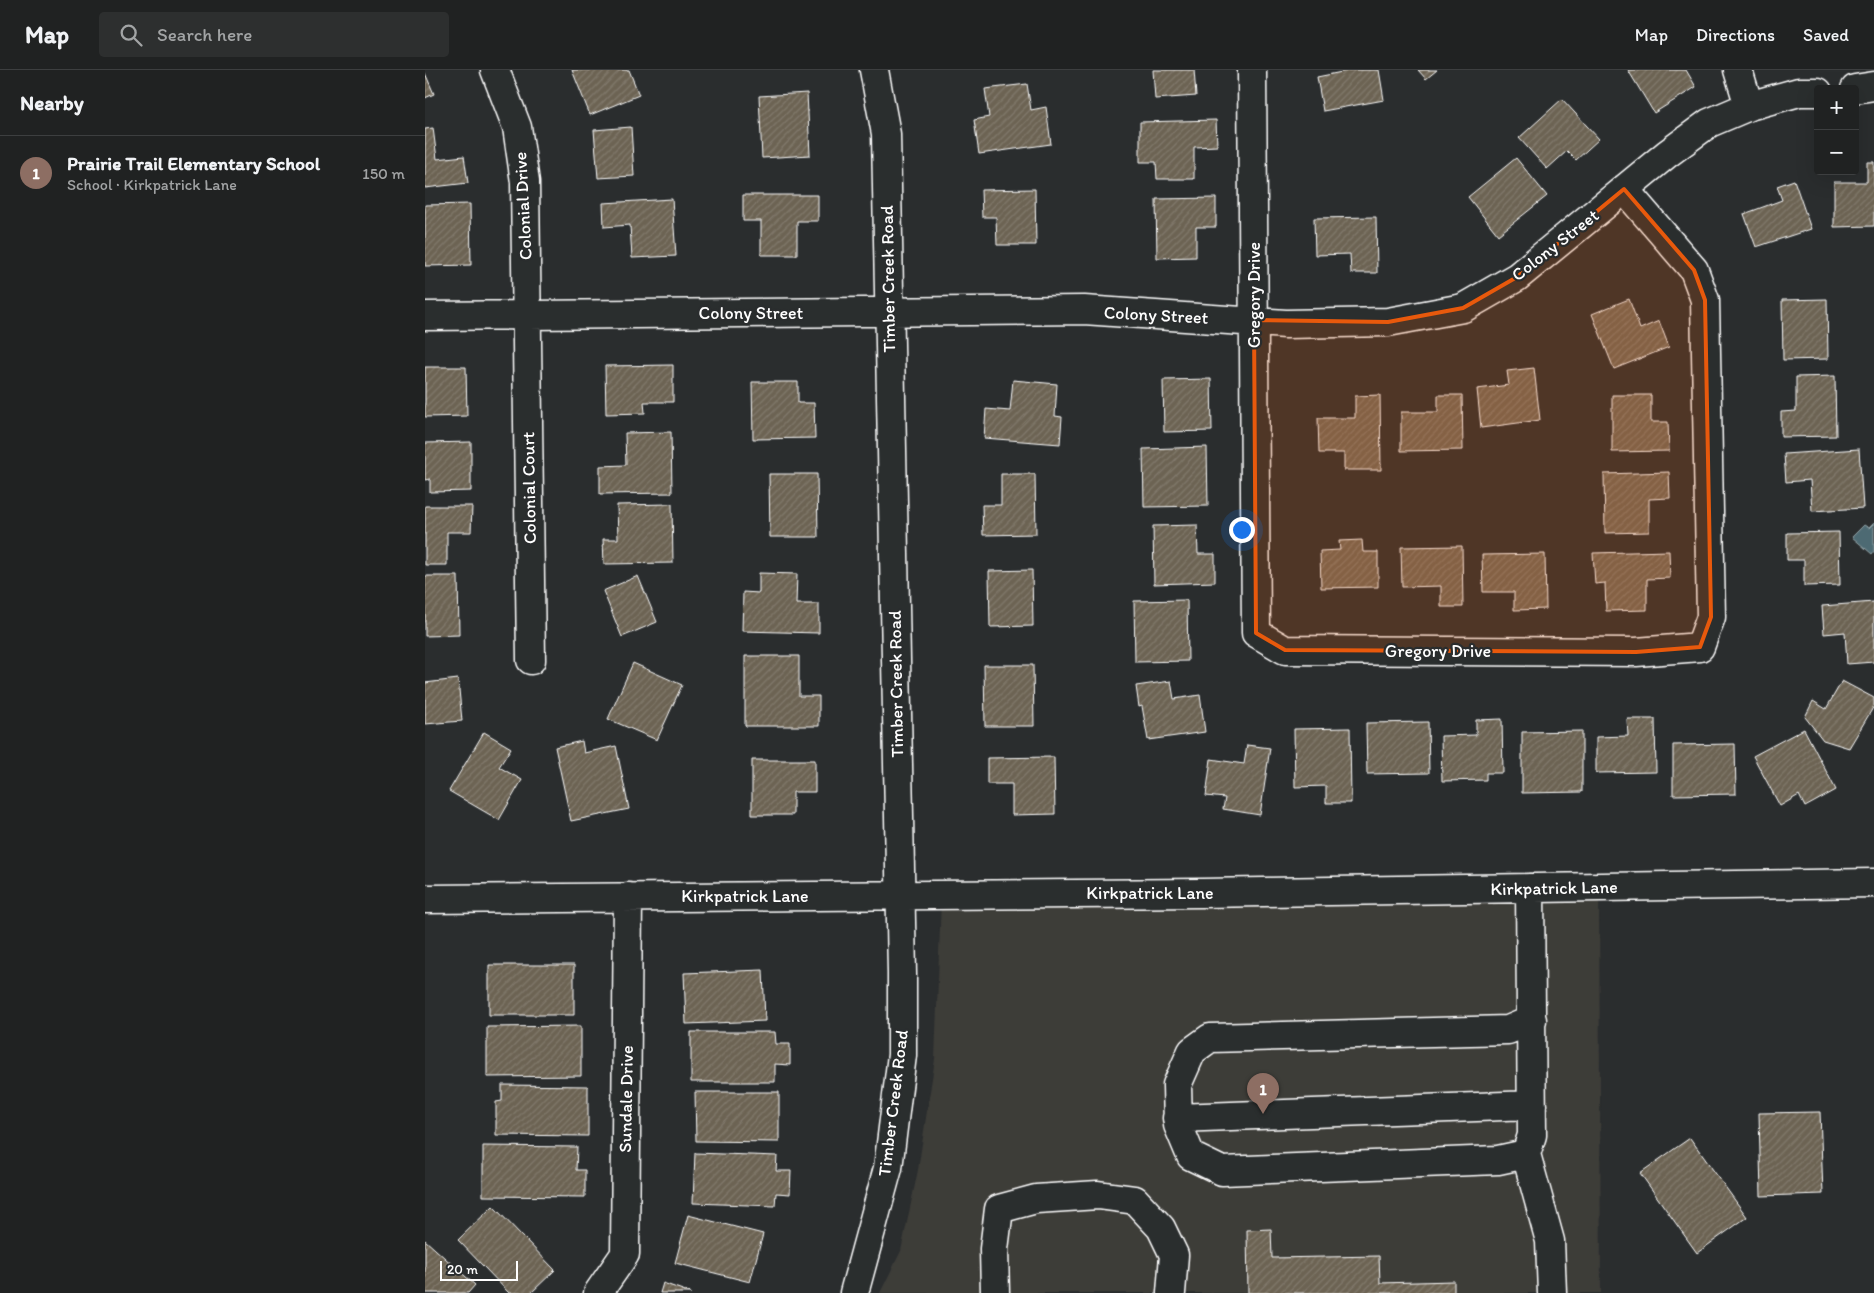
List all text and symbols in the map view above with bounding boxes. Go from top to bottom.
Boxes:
search box [99,12,449,57]
text: Map [25,20,69,49]
icon: search [117,21,145,49]
text: Search here [157,23,252,46]
text: Map [1635,24,1668,46]
text: Directions [1696,24,1775,46]
text: Saved [1803,24,1849,46]
map controls [1814,85,1859,175]
button: + [1814,85,1859,130]
text: Nearby [20,90,84,115]
button: − [1814,130,1859,175]
street label: Colonial Drive [509,151,537,261]
text: Prairie Trail Elementary School [67,152,320,175]
text: 1 [32,164,40,183]
text: 150 m [362,164,405,183]
text: School · Kirkpatrick Lane [67,175,237,194]
street label: Colony Street [1507,204,1603,286]
street label: Timber Creek Road [876,205,900,353]
street label: Gregory Drive [1243,242,1265,348]
street label: Colony Street [1103,301,1209,329]
street label: Colony Street [699,302,804,324]
street label: Colonial Court [517,431,541,544]
your location [1229,517,1255,543]
street label: Timber Creek Road [884,610,908,758]
street label: Gregory Drive [1385,640,1491,662]
street label: Kirkpatrick Lane [1490,876,1618,900]
street label: Kirkpatrick Lane [1086,882,1214,904]
street label: Kirkpatrick Lane [681,885,809,907]
street label: Timber Creek Road [873,1028,913,1178]
street label: Sundale Drive [614,1045,638,1153]
pin: 1 [1247,1073,1279,1114]
scale bar [440,1258,517,1281]
text: 20 m [447,1261,478,1278]

